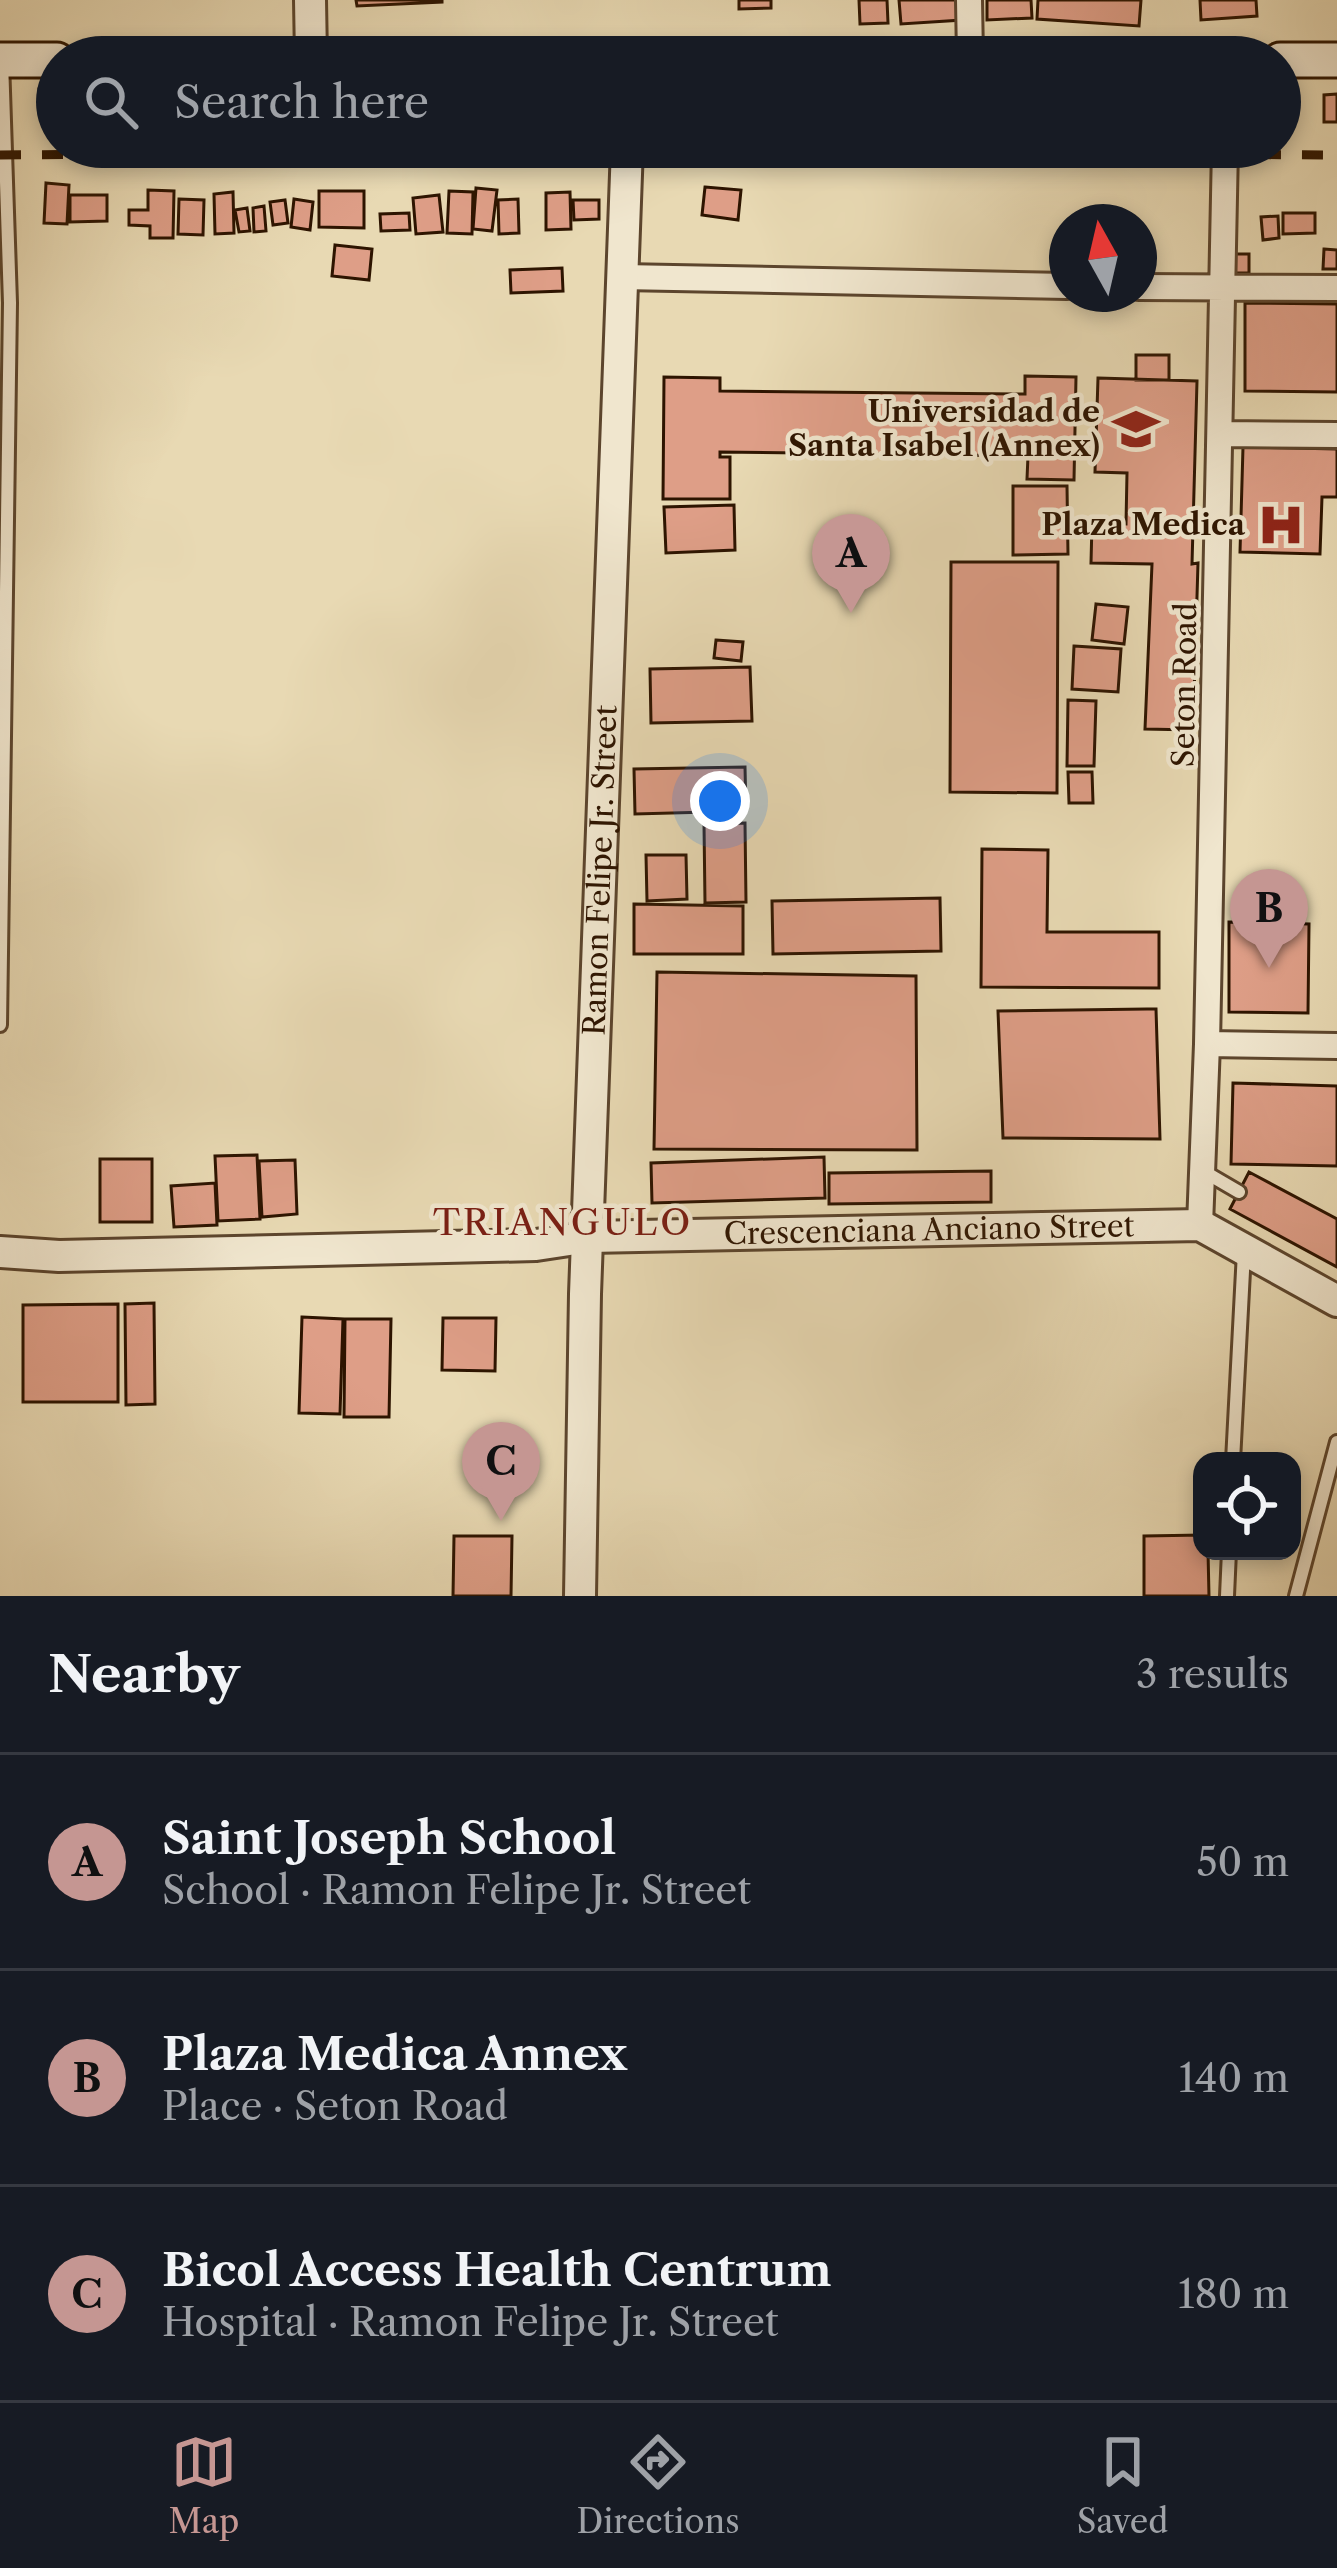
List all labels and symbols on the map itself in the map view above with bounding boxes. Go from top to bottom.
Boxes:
north arrow [1049,204,1157,312]
place label: Universidad de Santa Isabel (Annex) [788,393,1100,464]
school or university icon: Universidad de Santa Isabel (Annex) [1111,404,1161,454]
hospital icon: Plaza Medica [1256,500,1306,550]
place label: Plaza Medica [1041,506,1246,543]
pin: A [812,514,890,613]
street label: Seton Road [1165,602,1204,768]
street label: Ramon Felipe Jr. Street [575,704,625,1036]
your location [690,771,750,831]
pin: B [1230,869,1308,968]
district label: TRIANGULO [433,1200,693,1244]
street label: Crescenciana Anciano Street [724,1207,1135,1252]
pin: C [462,1422,540,1521]

